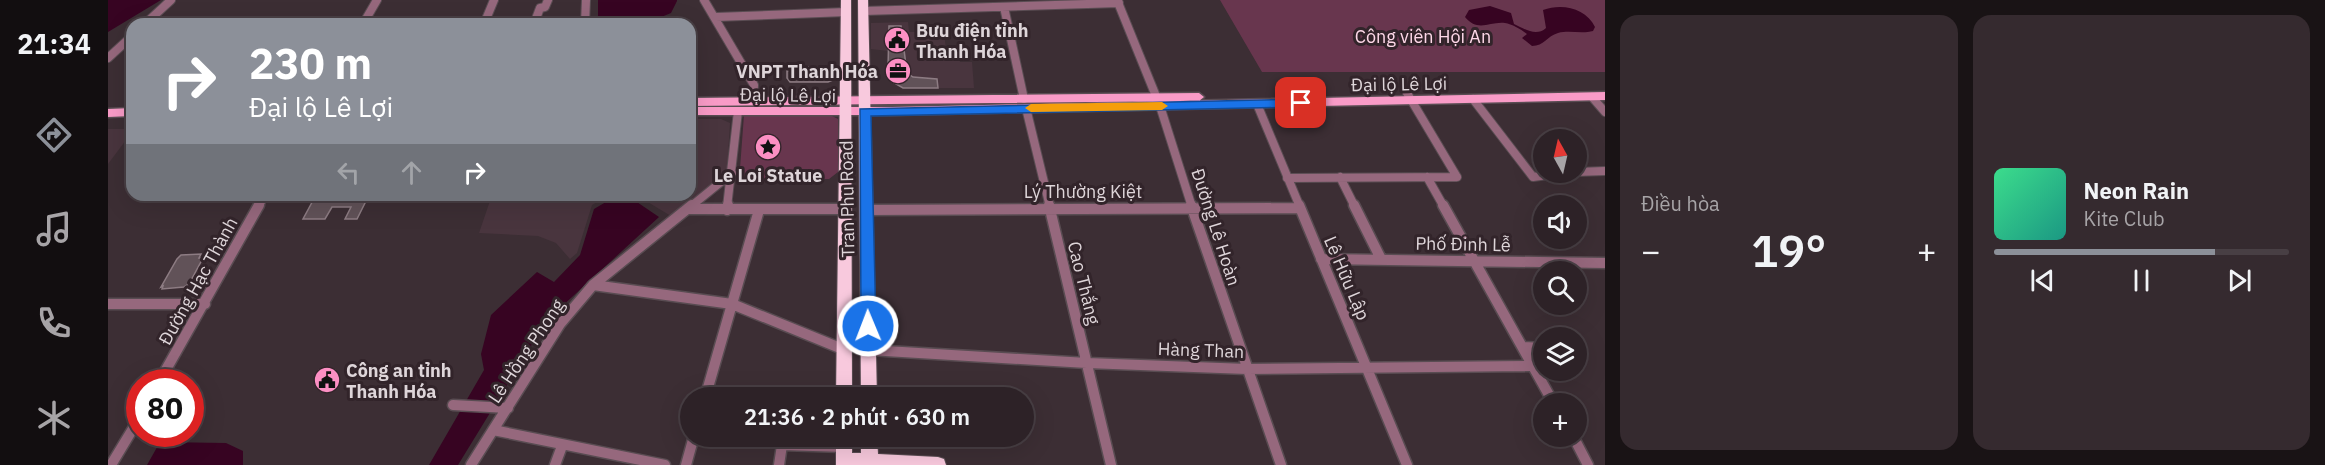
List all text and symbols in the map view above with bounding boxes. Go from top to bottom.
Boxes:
place label: Bưu điện tỉnh Thanh Hóa [916,19,1028,63]
public building icon: Bưu điện tỉnh Thanh Hóa [882,25,912,55]
park label: Công viên Hội An [1355,25,1491,48]
text: 21:34 [17,26,91,61]
text: 230 m [249,36,372,91]
icon: right [150,42,228,120]
office icon: VNPT Thanh Hóa [883,56,913,86]
place label: VNPT Thanh Hóa [736,60,878,83]
street label: Đại lộ Lê Lợi [1351,72,1447,96]
pin [1275,77,1326,128]
street label: Đại lộ Lê Lợi [740,83,836,107]
icon: arrive [1284,86,1317,119]
text: Đại lộ Lê Lợi [249,89,393,124]
icon: directions [33,114,75,156]
north arrow [1533,129,1587,183]
map controls [1533,129,1587,447]
place icon: Le Loi Statue [753,132,783,162]
street label: Tran Phu Road [834,140,860,258]
icon: left [332,156,365,189]
icon: ahead [395,156,428,189]
icon: right [458,156,491,189]
place label: Le Loi Statue [714,164,822,187]
street label: Đường Lê Hoàn [1186,165,1246,289]
text: Neon Rain [2084,176,2189,205]
street label: Lý Thường Kiệt [1024,180,1142,203]
text: Điều hòa [1641,190,1720,217]
button: sound [1533,195,1587,249]
text: Kite Club [2084,205,2165,232]
icon: music [33,208,75,250]
street label: Đường Hạc Thành [153,213,243,349]
text: 19° [1751,221,1826,279]
text: − [1641,229,1661,272]
text: + [1917,229,1936,272]
street label: Lê Hữu Lập [1319,232,1375,324]
street label: Phố Đinh Lễ [1415,232,1511,256]
street label: Cao Thắng [1063,239,1106,327]
button: search [1533,261,1587,315]
icon: previous [2026,264,2059,297]
icon: pause [2125,264,2158,297]
icon: next [2223,264,2256,297]
street label: Lê Hồng Phong [483,294,570,407]
position arrow [836,294,900,358]
icon: phone [33,302,75,344]
button: layers [1533,327,1587,381]
street label: Hàng Than [1157,337,1245,363]
place label: Công an tỉnh Thanh Hóa [346,359,452,403]
public building icon: Công an tỉnh Thanh Hóa [312,365,342,395]
speed limit sign: 80 [126,369,204,447]
button: + [1533,393,1587,447]
icon: climate [33,397,75,439]
text: 21:36 · 2 phút · 630 m [744,402,970,431]

